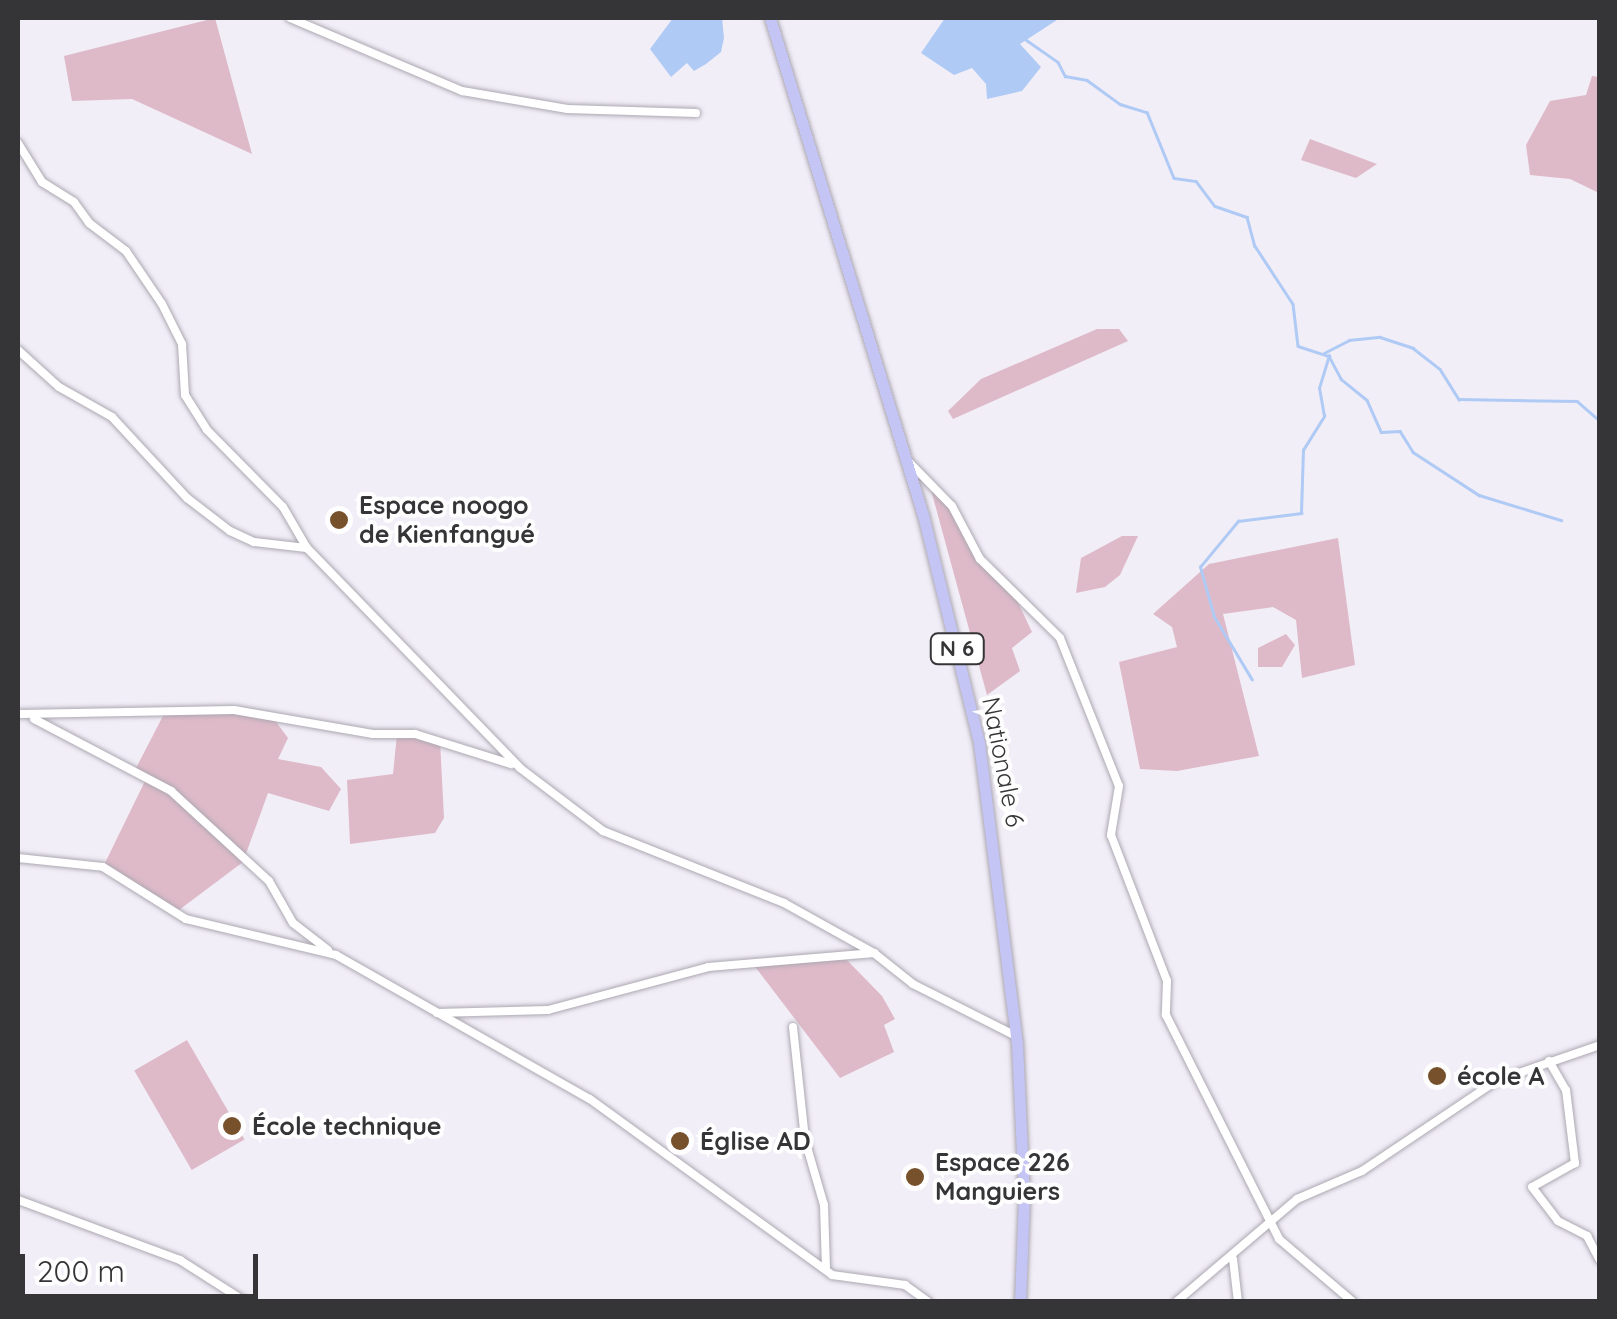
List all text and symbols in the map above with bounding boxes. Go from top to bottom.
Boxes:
place label: Espace noogo de Kienfangué [359,491,535,550]
marker: Espace noogo de Kienfangué [328,509,350,531]
road number: N 6 [930,632,984,666]
street label: Nationale 6 [976,694,1030,830]
place label: école A [1457,1061,1545,1091]
marker: école A [1426,1065,1448,1087]
place label: École technique [252,1111,442,1141]
marker: École technique [221,1115,243,1137]
place label: Église AD [700,1126,811,1156]
marker: Église AD [669,1130,691,1152]
place label: Espace 226 Manguiers [935,1148,1070,1207]
marker: Espace 226 Manguiers [904,1166,926,1188]
scale bar [25,1234,262,1296]
text: 200 m [37,1252,125,1290]

